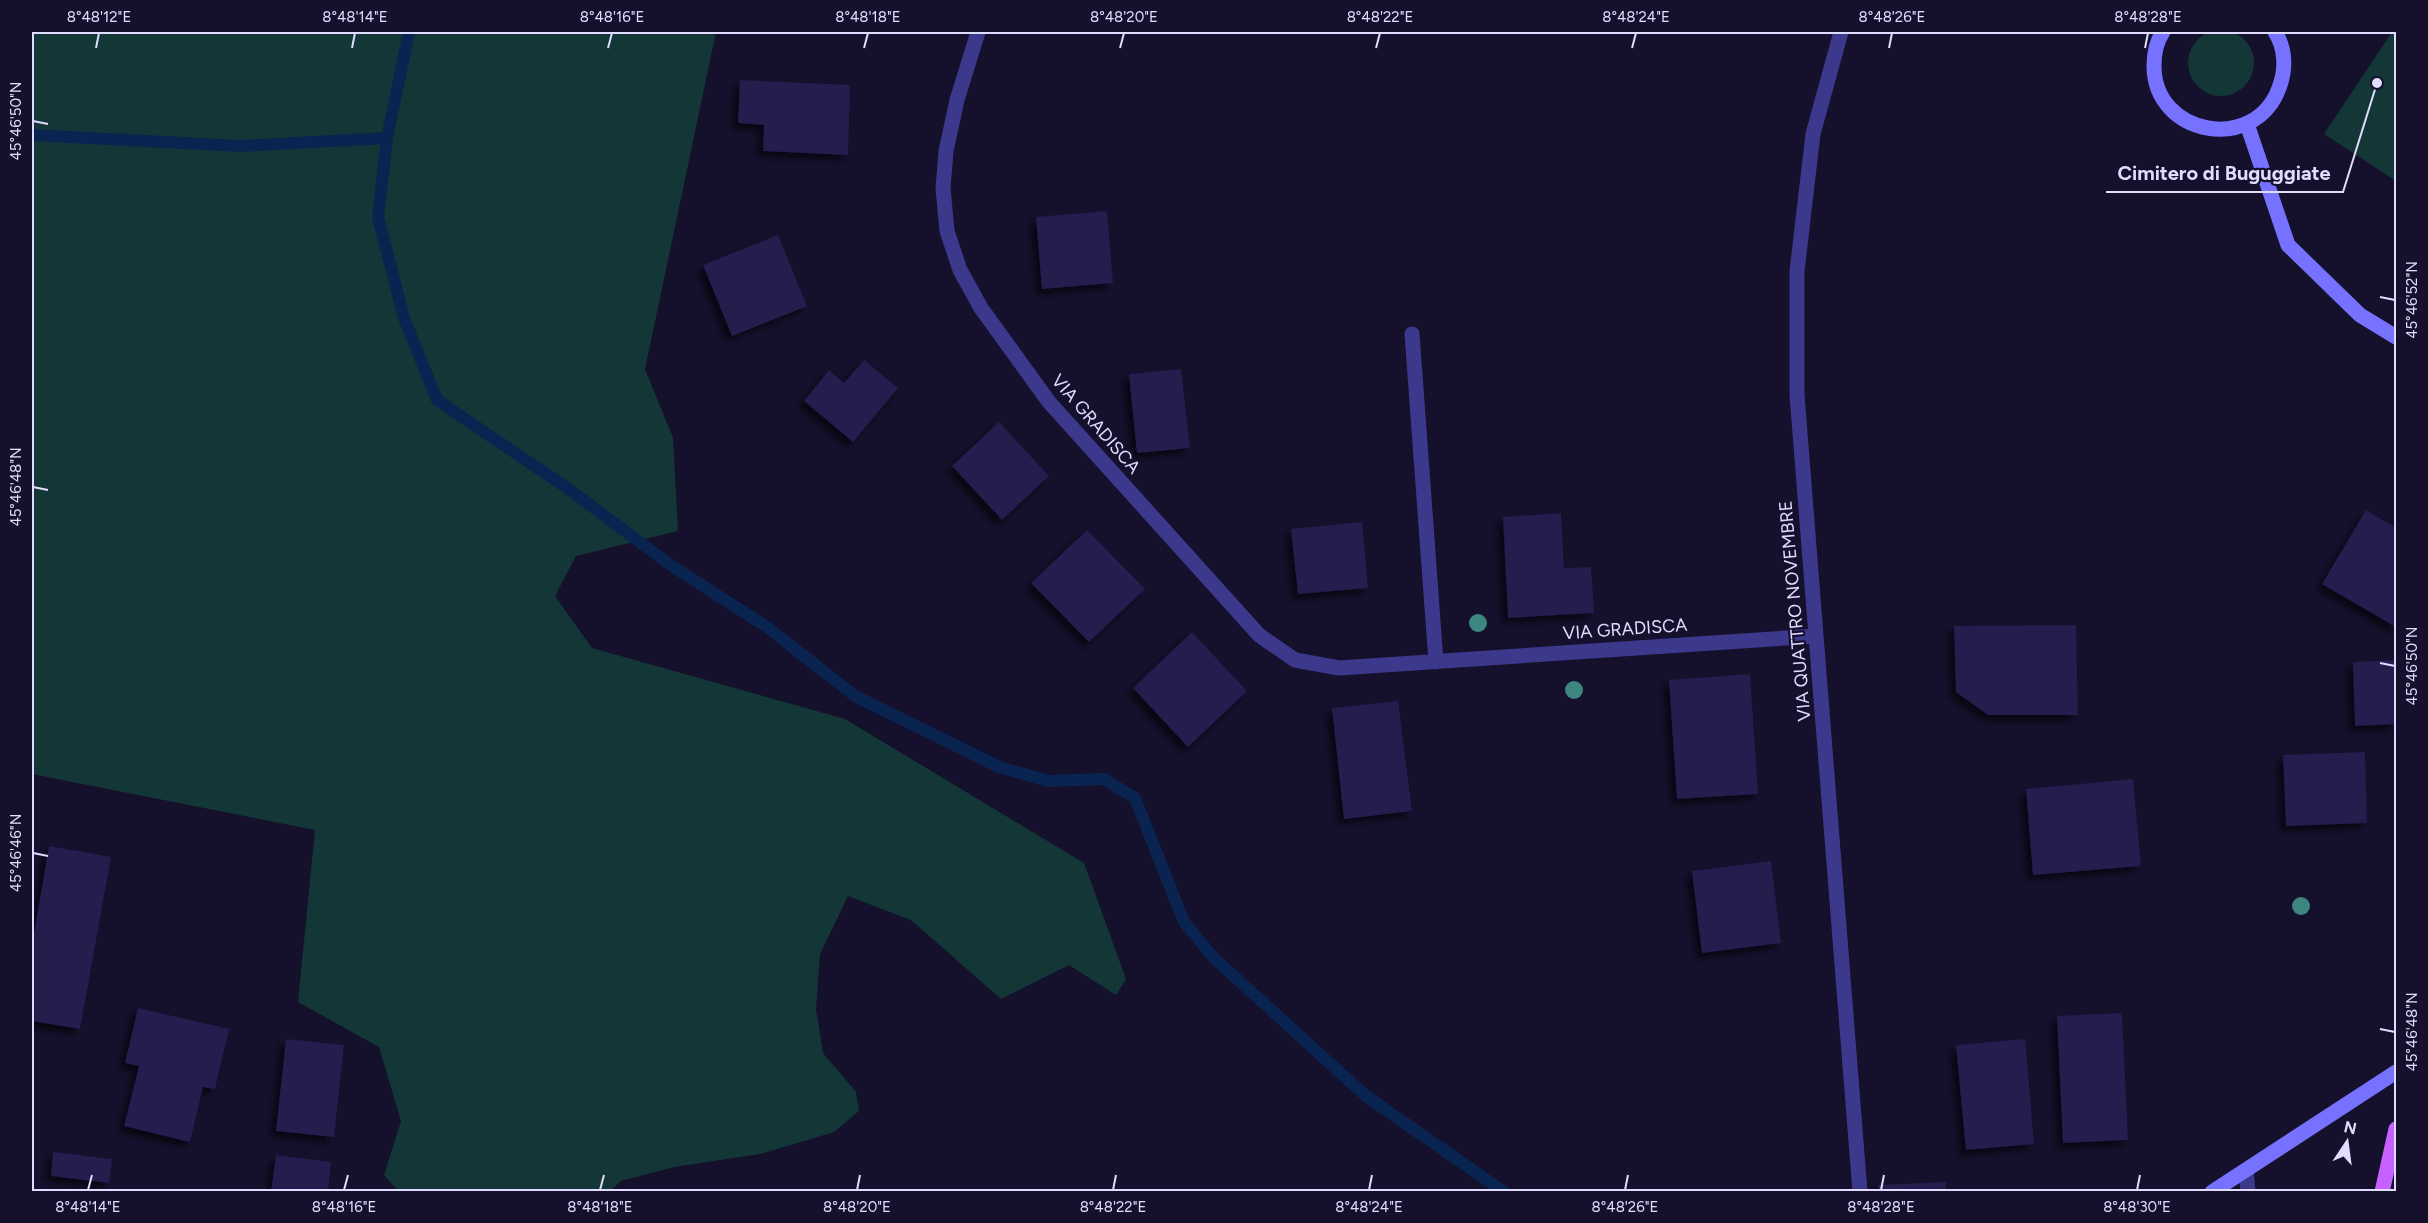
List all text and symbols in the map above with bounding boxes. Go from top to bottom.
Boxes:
text: 8°48'12"E [67,8,131,26]
text: 8°48'14"E [322,8,388,26]
text: 8°48'16"E [580,8,644,26]
text: 8°48'18"E [835,8,901,26]
text: 8°48'20"E [1090,8,1158,26]
text: 8°48'22"E [1347,8,1413,26]
text: 8°48'24"E [1602,8,1670,26]
text: 8°48'26"E [1859,8,1925,26]
text: 8°48'28"E [2114,8,2182,26]
text: 45°46'50"N [7,82,25,160]
callout: Cimitero di Buguggiate [2106,154,2343,192]
text: Cimitero di Buguggiate [2117,161,2331,185]
text: 45°46'52"N [2403,261,2421,339]
street label: VIA GRADISCA [1047,370,1145,478]
text: 45°46'48"N [7,447,25,527]
street label: VIA QUATTRO NOVEMBRE [1774,500,1816,722]
street label: VIA GRADISCA [1562,614,1688,644]
text: 45°46'50"N [2403,627,2421,705]
text: 45°46'46"N [7,814,25,892]
text: 45°46'48"N [2403,992,2421,1072]
north arrow [2317,1112,2377,1172]
text: N [2342,1117,2358,1139]
text: 8°48'14"E [55,1198,121,1216]
text: 8°48'16"E [312,1198,376,1216]
text: 8°48'18"E [567,1198,633,1216]
text: 8°48'20"E [823,1198,891,1216]
text: 8°48'22"E [1080,1198,1146,1216]
text: 8°48'24"E [1335,1198,1403,1216]
text: 8°48'26"E [1592,1198,1658,1216]
text: 8°48'28"E [1847,1198,1915,1216]
text: 8°48'30"E [2103,1198,2171,1216]

